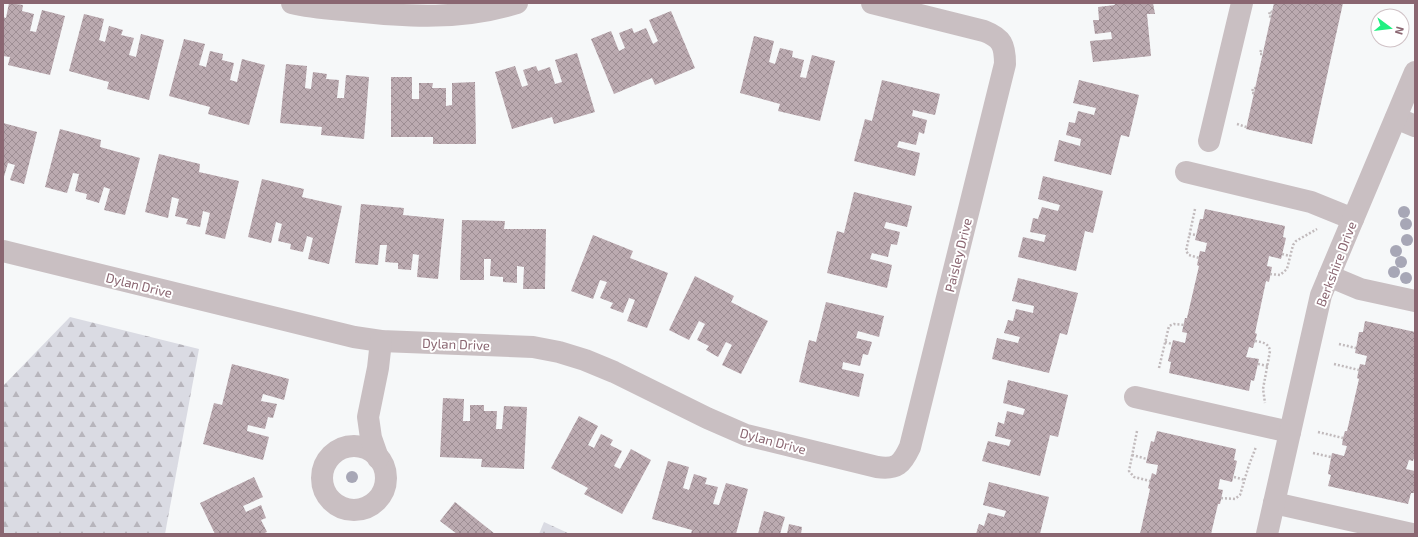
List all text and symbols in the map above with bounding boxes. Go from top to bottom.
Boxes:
north arrow [1370,8,1410,48]
text: N [1393,25,1407,36]
street label: Paisley Drive [941,216,975,294]
street label: Berkshire Drive [1312,219,1360,309]
street label: Dylan Drive [104,269,174,301]
street label: Dylan Drive [422,335,490,353]
street label: Dylan Drive [738,424,808,458]

